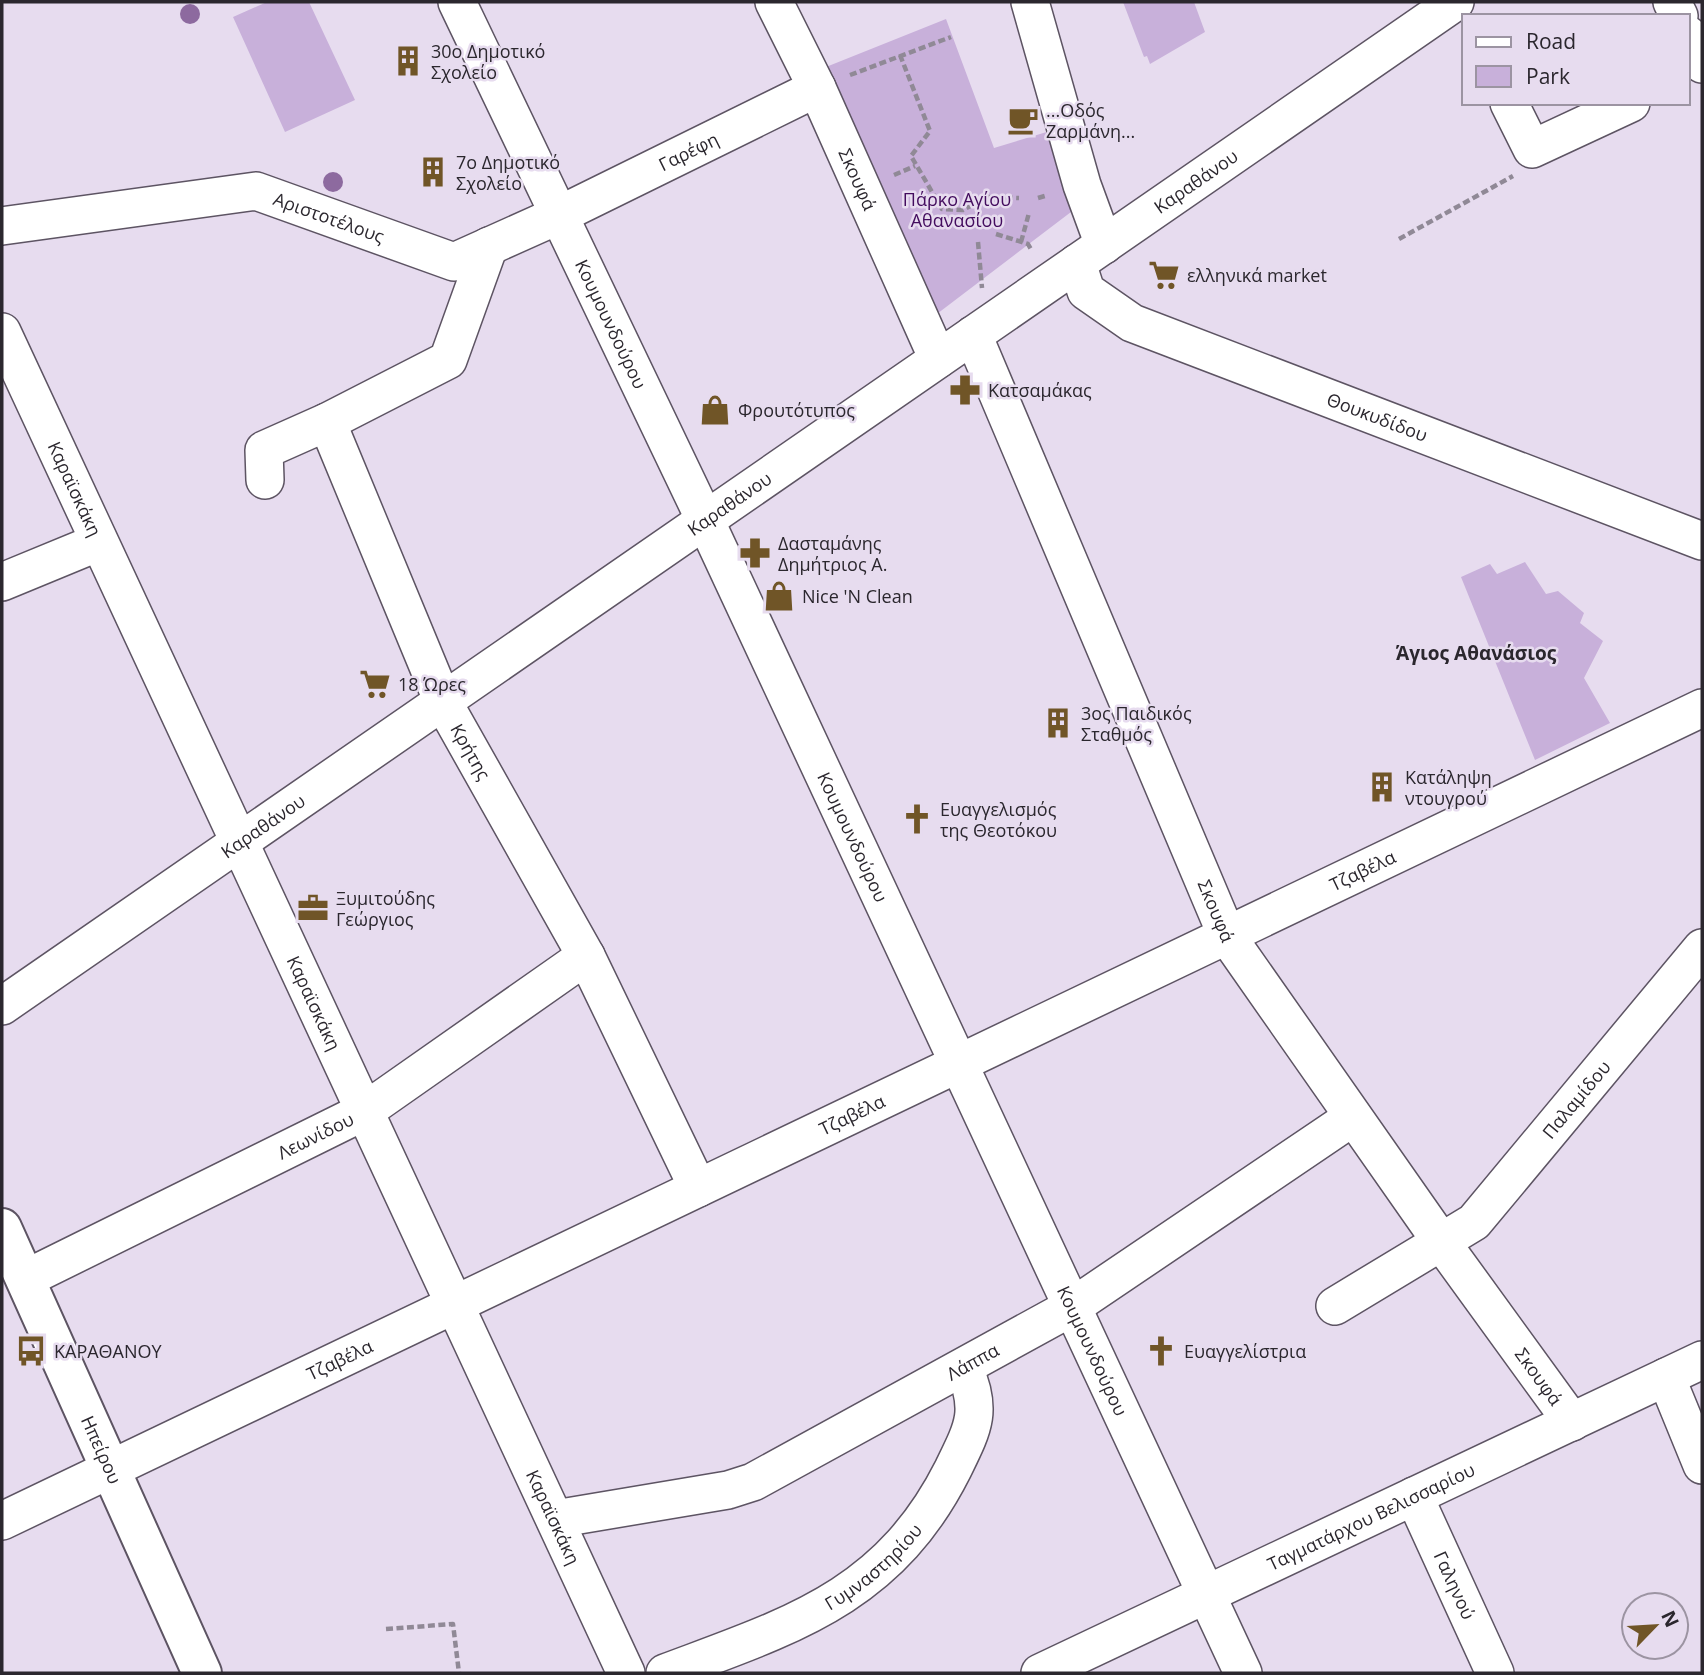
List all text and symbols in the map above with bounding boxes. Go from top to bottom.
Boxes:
legend [1462,14,1690,105]
text: Road [1526,27,1576,55]
place label: 30ο Δημοτικό Σχολείο [431,39,545,84]
building icon: 30ο Δημοτικό Σχολείο [391,44,425,78]
text: Park [1526,62,1570,90]
place label: ...Οδός Ζαρμάνη... [1046,98,1135,143]
cafe icon: ...Οδός Ζαρμάνη... [1006,103,1040,137]
street label: Γαρέφη [654,126,722,176]
street label: Σκουφά [833,144,882,214]
street label: Καραθάνου [1149,144,1242,219]
place label: 7ο Δημοτικό Σχολείο [456,150,560,195]
building icon: 7ο Δημοτικό Σχολείο [416,155,450,189]
street label: Αριστοτέλους [270,186,388,248]
park label: Πάρκο Αγίου Αθανασίου [903,187,1011,232]
street label: Κουμουνδούρου [570,255,652,393]
supermarket icon: ελληνικά market [1147,258,1181,292]
place label: ελληνικά market [1187,263,1327,287]
pharmacy icon: Κατσαμάκας [948,373,982,407]
place label: Κατσαμάκας [988,378,1092,402]
street label: Θουκυδίδου [1324,387,1431,447]
shop icon: Φρουτότυπος [698,393,732,427]
place label: Φρουτότυπος [738,398,855,422]
street label: Καραϊσκάκη [43,438,107,540]
street label: Καραθάνου [683,466,776,541]
place label: Δασταμάνης Δημήτριος Α. [778,531,887,576]
pharmacy icon: Δασταμάνης Δημήτριος Α. [738,536,772,570]
shop icon: Nice 'N Clean [762,579,796,613]
place label: Nice 'N Clean [802,584,913,608]
district label: Άγιος Αθανάσιος [1396,640,1557,666]
supermarket icon: 18 Ώρες [358,667,392,701]
place label: 18 Ώρες [398,672,466,696]
place label: 3ος Παιδικός Σταθμός [1081,701,1192,746]
building icon: 3ος Παιδικός Σταθμός [1041,706,1075,740]
street label: Κρήτης [445,719,497,784]
place label: Κατάληψη ντουγρού [1405,765,1492,810]
street label: Κουμουνδούρου [812,768,894,906]
building icon: Κατάληψη ντουγρού [1365,770,1399,804]
street label: Καραθάνου [216,788,310,863]
place label: Ευαγγελισμός της Θεοτόκου [940,797,1057,842]
church icon: Ευαγγελισμός της Θεοτόκου [900,802,934,836]
street label: Τζαβέλα [1326,844,1399,896]
street label: Σκουφά [1193,876,1240,945]
place label: Ξυμιτούδης Γεώργιος [336,886,435,931]
office icon: Ξυμιτούδης Γεώργιος [296,891,330,925]
street label: Καραϊσκάκη [282,952,347,1054]
street label: Παλαμίδου [1537,1055,1616,1143]
street label: Τζαβέλα [815,1089,889,1141]
street label: Λεωνίδου [273,1107,357,1164]
street label: Κουμουνδούρου [1052,1282,1133,1420]
bus stop icon: ΚΑΡΑΘΑΝΟΥ [14,1334,48,1368]
street label: Τζαβέλα [303,1334,376,1386]
church icon: Ευαγγελίστρια [1144,1334,1178,1368]
street label: Λάππα [942,1338,1003,1386]
place label: ΚΑΡΑΘΑΝΟΥ [54,1339,163,1363]
place label: Ευαγγελίστρια [1184,1339,1306,1363]
street label: Σκουφά [1510,1343,1568,1410]
street label: Ηπείρου [76,1412,127,1488]
street label: Ταγματάρχου Βελισσαρίου [1263,1457,1478,1576]
street label: Καραϊσκάκη [521,1466,586,1568]
street label: Γυμναστηρίου [820,1518,927,1615]
street label: Γαληνού [1429,1547,1481,1623]
north arrow [1620,1591,1690,1661]
text: N [1655,1606,1685,1631]

